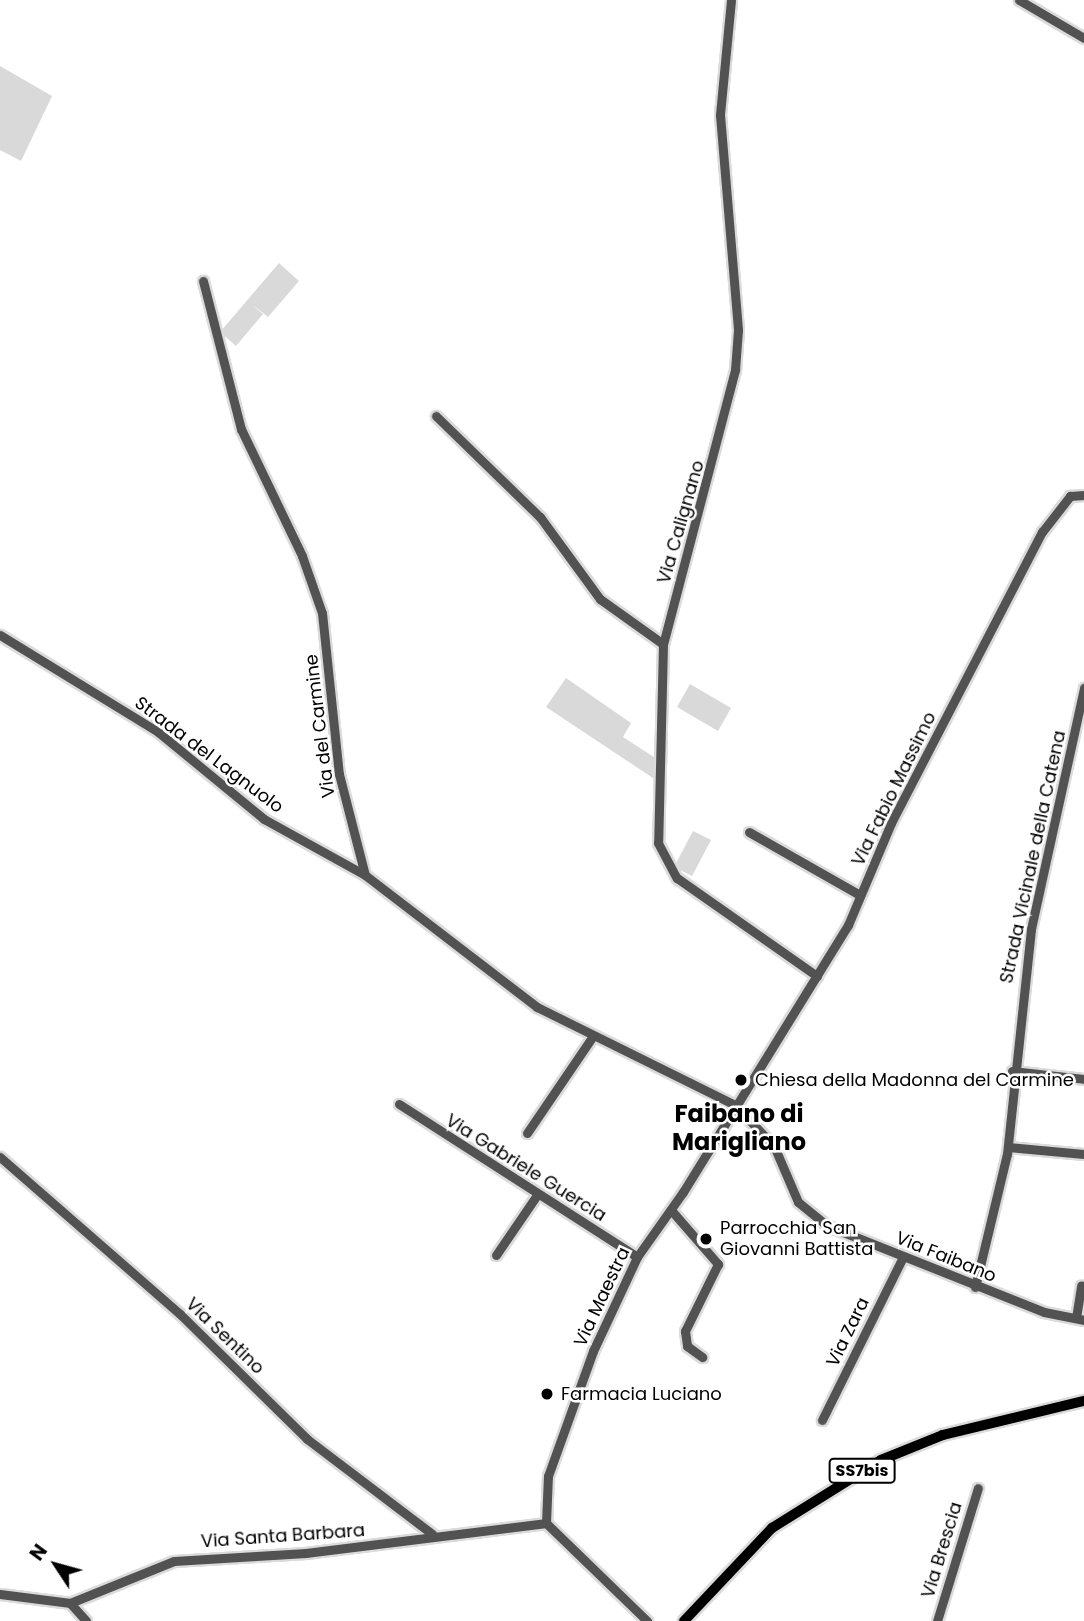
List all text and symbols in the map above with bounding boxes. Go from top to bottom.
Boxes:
street label: Via Calignano [653,458,709,586]
street label: Via del Carmine [300,653,340,799]
street label: Strada del Lagnuolo [130,692,288,818]
street label: Via Fabio Massimo [847,708,941,870]
street label: Strada Vicinale della Catena [996,729,1070,985]
place label: Chiesa della Madonna del Carmine [755,1069,1074,1091]
marker: Chiesa della Madonna del Carmine [733,1072,749,1088]
district label: Faibano di Marigliano [672,1100,806,1156]
street label: Via Gabriele Guercia [442,1110,610,1226]
place label: Parrocchia San Giovanni Battista [720,1218,873,1260]
street label: Via Faibano [893,1227,999,1287]
marker: Parrocchia San Giovanni Battista [698,1231,714,1247]
street label: Via Maestra [570,1244,634,1350]
street label: Via Sentino [181,1293,269,1379]
street label: Via Zara [822,1294,874,1370]
place label: Farmacia Luciano [561,1383,722,1405]
marker: Farmacia Luciano [539,1386,555,1402]
road number: SS7bis [827,1458,897,1484]
street label: Via Brescia [917,1499,967,1601]
street label: Via Santa Barbara [200,1519,366,1553]
north arrow [21,1530,91,1600]
text: N [23,1539,54,1566]

